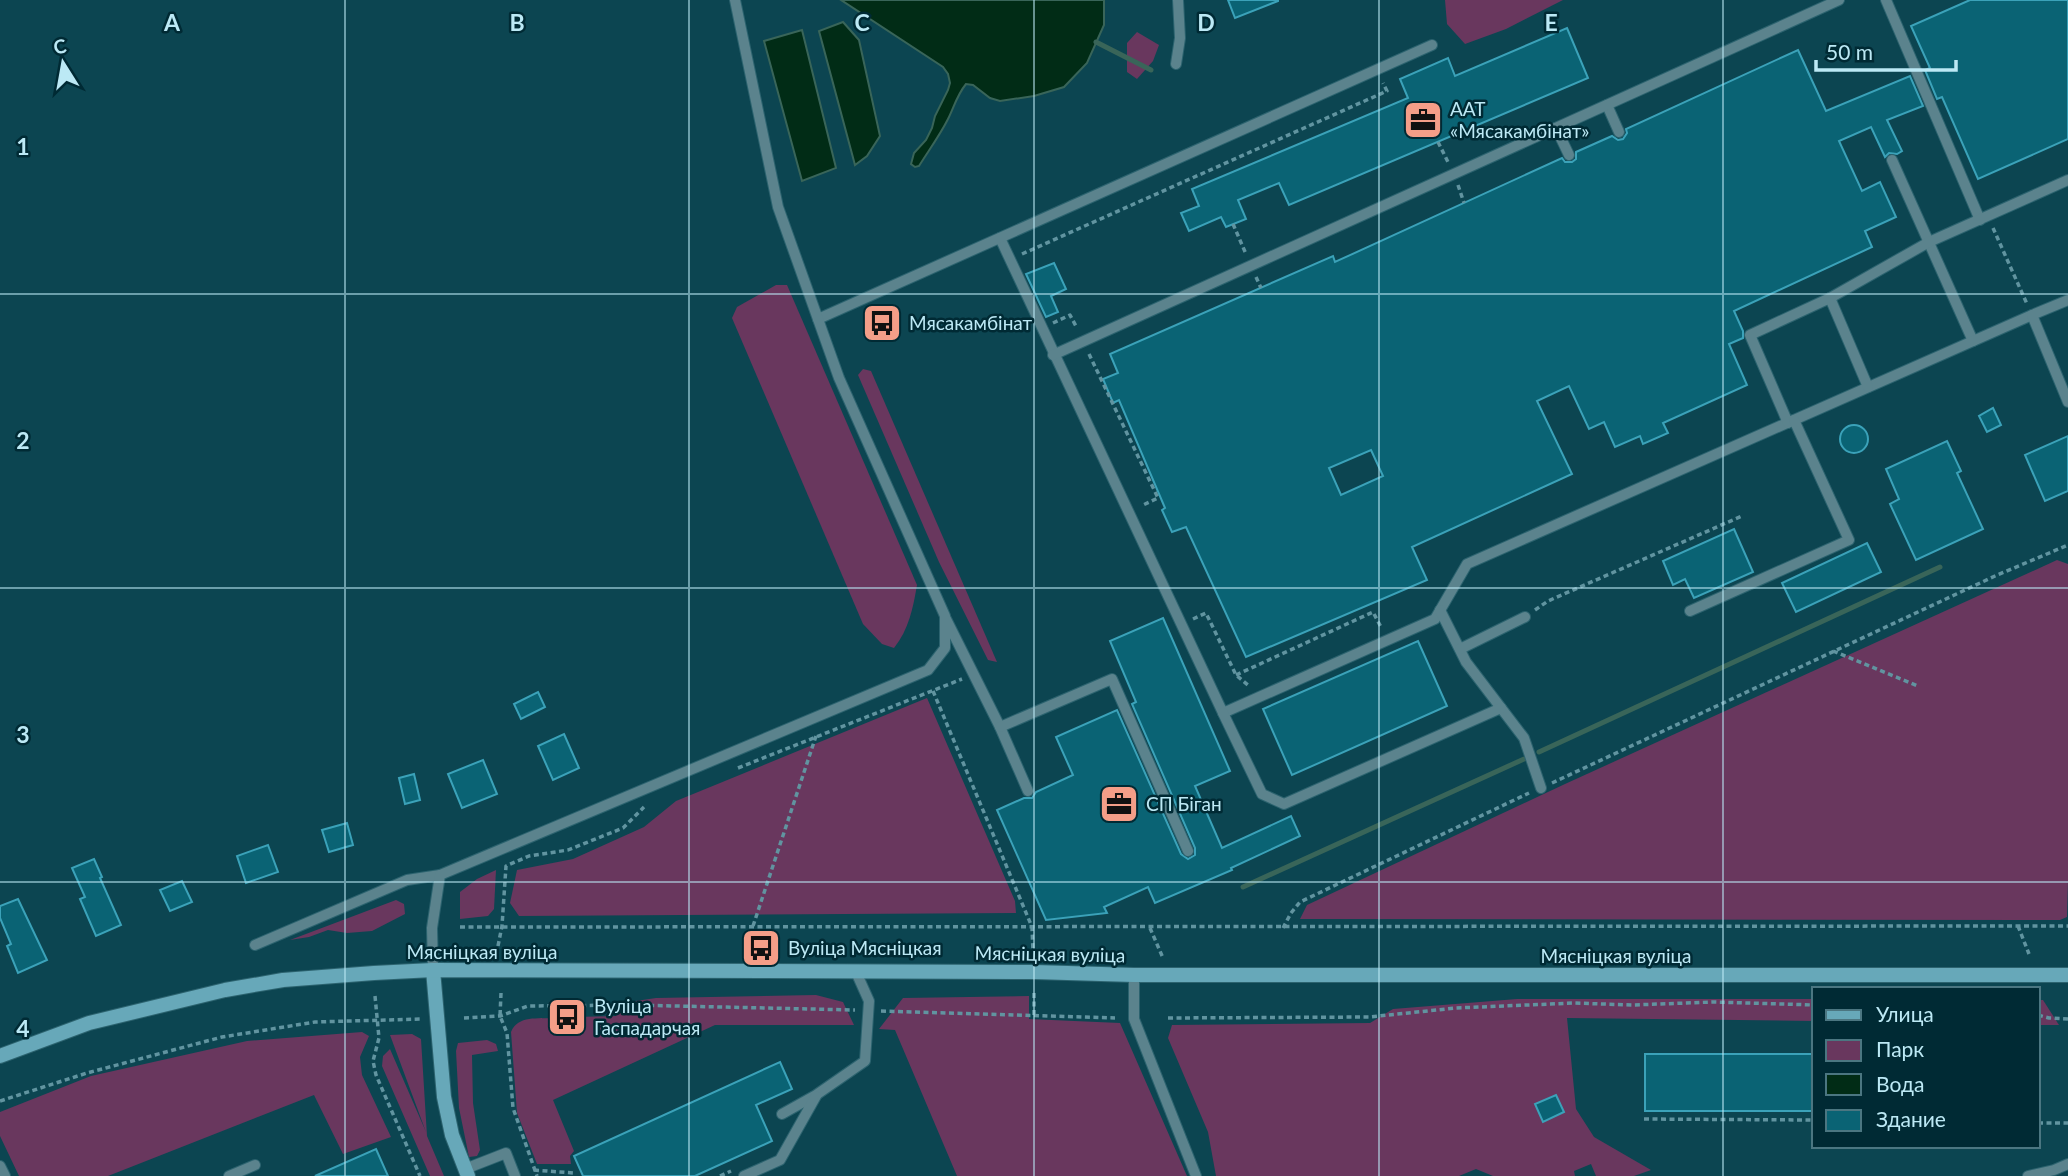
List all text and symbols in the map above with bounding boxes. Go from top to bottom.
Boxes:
text: A [163,8,181,36]
text: B [509,8,525,36]
text: C [854,8,870,36]
text: D [1197,8,1215,36]
text: E [1544,8,1558,36]
north arrow [28,28,98,98]
scale bar [1816,28,1956,72]
text: С [51,33,68,58]
text: 50 m [1826,39,1873,64]
place label: ААТ «Мясакамбінат» [1450,97,1589,142]
office icon: ААТ «Мясакамбінат» [1402,99,1444,141]
text: 1 [16,132,30,160]
bus stop icon: Мясакамбінат [861,302,903,344]
place label: Мясакамбінат [909,311,1033,334]
text: 2 [16,426,30,454]
text: 3 [16,720,30,748]
office icon: СП Біган [1098,783,1140,825]
place label: СП Біган [1146,792,1222,815]
bus stop icon: Вуліца Мясніцкая [740,927,782,969]
place label: Вуліца Мясніцкая [788,936,942,959]
street label: Мясніцкая вуліца [407,940,557,963]
street label: Мясніцкая вуліца [974,941,1126,966]
street label: Мясніцкая вуліца [1541,944,1691,967]
legend [1812,987,2040,1148]
place label: Вуліца Гаспадарчая [594,994,700,1039]
bus stop icon: Вуліца Гаспадарчая [546,996,588,1038]
text: Улица [1876,1001,1934,1026]
text: 4 [16,1014,30,1042]
text: Парк [1876,1036,1924,1061]
text: Вода [1876,1071,1924,1096]
text: Здание [1876,1106,1946,1131]

